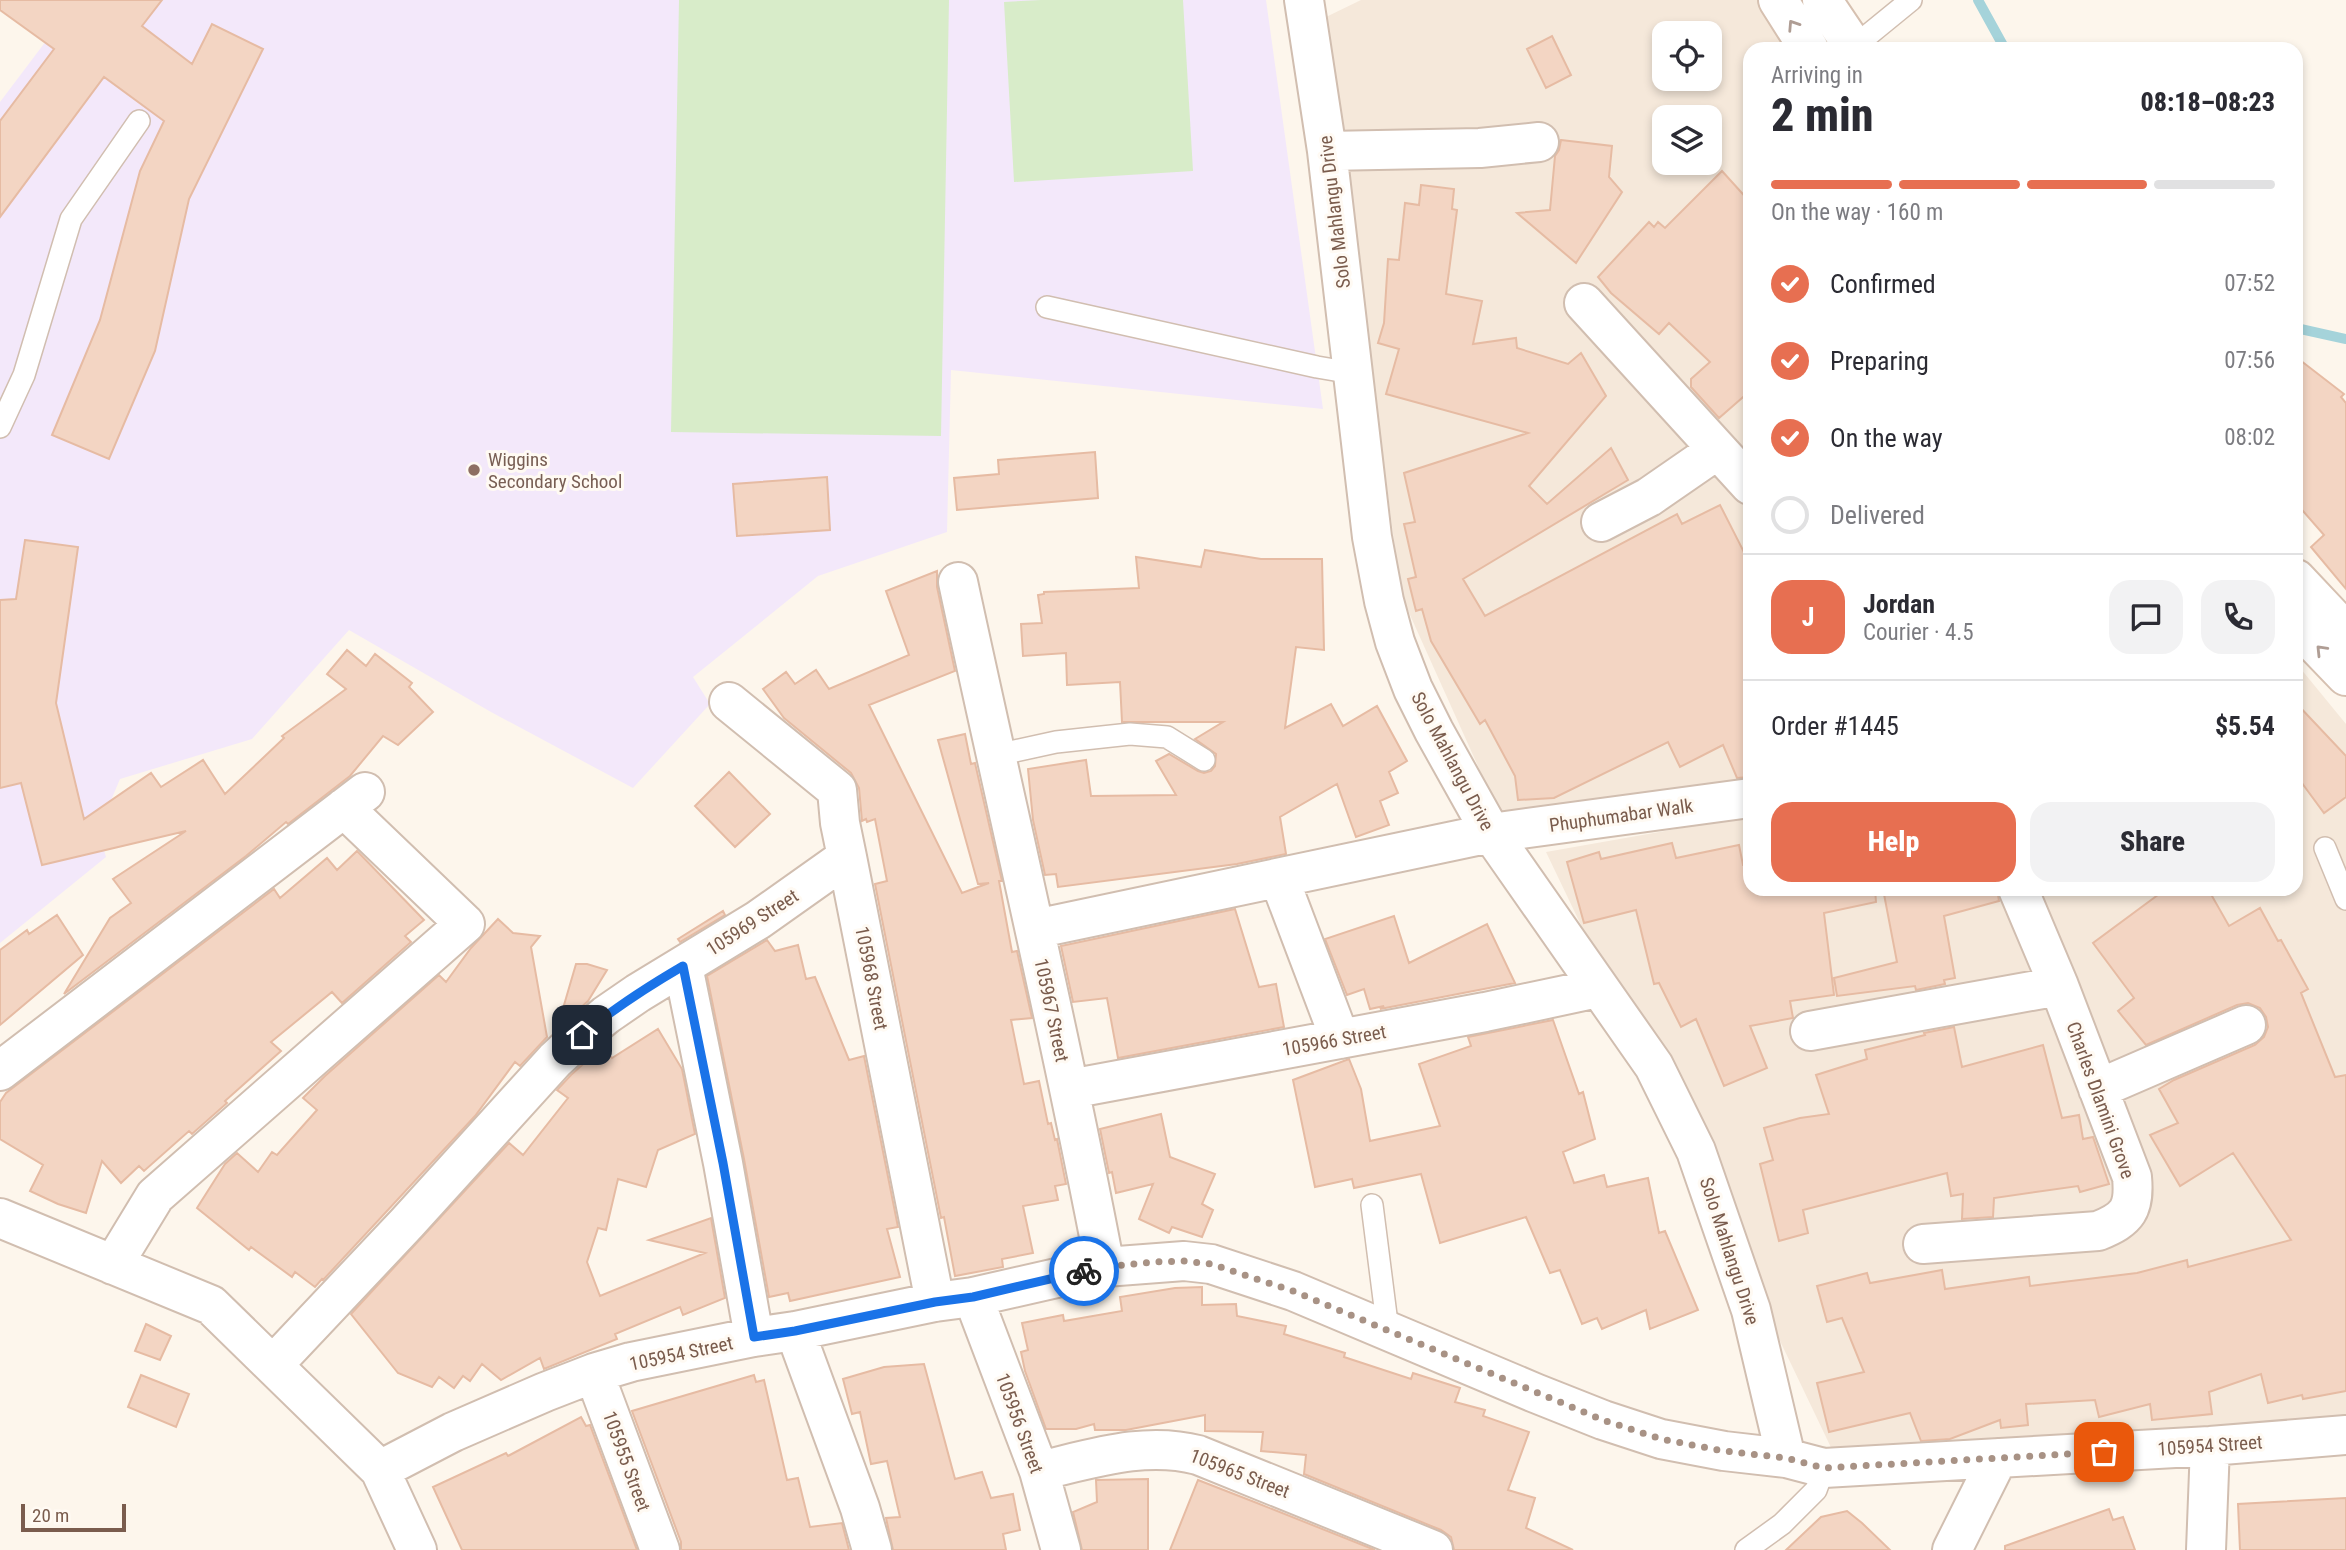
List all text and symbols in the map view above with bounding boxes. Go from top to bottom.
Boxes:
one-way arrow [1788,19,1801,32]
map controls [1652,21,1722,175]
button: locate [1652,21,1722,91]
text: Arriving in [1771,62,1863,89]
text: 08:18–08:23 [2141,87,2275,117]
text: 2 min [1771,88,1874,142]
button: layers [1652,105,1722,175]
street label: Solo Mahlangu Drive [1314,134,1355,290]
text: On the way · 160 m [1771,199,1943,226]
icon: check [1771,265,1809,303]
text: Confirmed [1830,269,1936,299]
text: 07:52 [2224,270,2275,297]
icon: check [1771,342,1809,380]
text: Preparing [1830,346,1929,376]
text: 07:56 [2224,347,2275,374]
icon: check [1771,419,1809,457]
text: On the way [1830,423,1943,453]
text: 08:02 [2224,424,2275,451]
place label: Wiggins Secondary School [488,448,622,493]
marker: Wiggins Secondary School [466,462,482,478]
text: Delivered [1830,500,1925,530]
button: chat [2109,580,2183,654]
button: phone [2201,580,2275,654]
text: Jordan [1863,589,1935,619]
text: J [1802,602,1814,632]
text: Courier · 4.5 [1863,619,1974,646]
one-way arrow [2316,645,2329,658]
street label: Solo Mahlangu Drive [1406,688,1499,835]
text: Order #1445 [1771,711,1899,741]
text: $5.54 [2215,711,2275,741]
street label: Phuphumabar Walk [1548,794,1695,837]
button: Help [1771,802,2016,882]
button: Share [2030,802,2275,882]
street label: 105969 Street [702,884,803,961]
street label: 105968 Street [850,924,893,1032]
street label: 105967 Street [1029,956,1074,1064]
pin [552,1005,612,1065]
icon: home [563,1016,601,1054]
street label: Charles Dlamini Grove [2061,1019,2140,1182]
street label: 105966 Street [1280,1020,1388,1061]
street label: Solo Mahlangu Drive [1695,1174,1764,1328]
courier [1049,1236,1119,1306]
icon: bike [1065,1252,1103,1290]
street label: 105954 Street [627,1331,735,1376]
street label: 105956 Street [991,1370,1048,1477]
street label: 105955 Street [598,1408,655,1515]
pin [2074,1422,2134,1482]
street label: 105954 Street [2157,1430,2263,1461]
icon: bag [2085,1433,2123,1471]
street label: 105965 Street [1187,1444,1293,1503]
scale bar [21,1501,126,1533]
text: 20 m [32,1504,69,1527]

